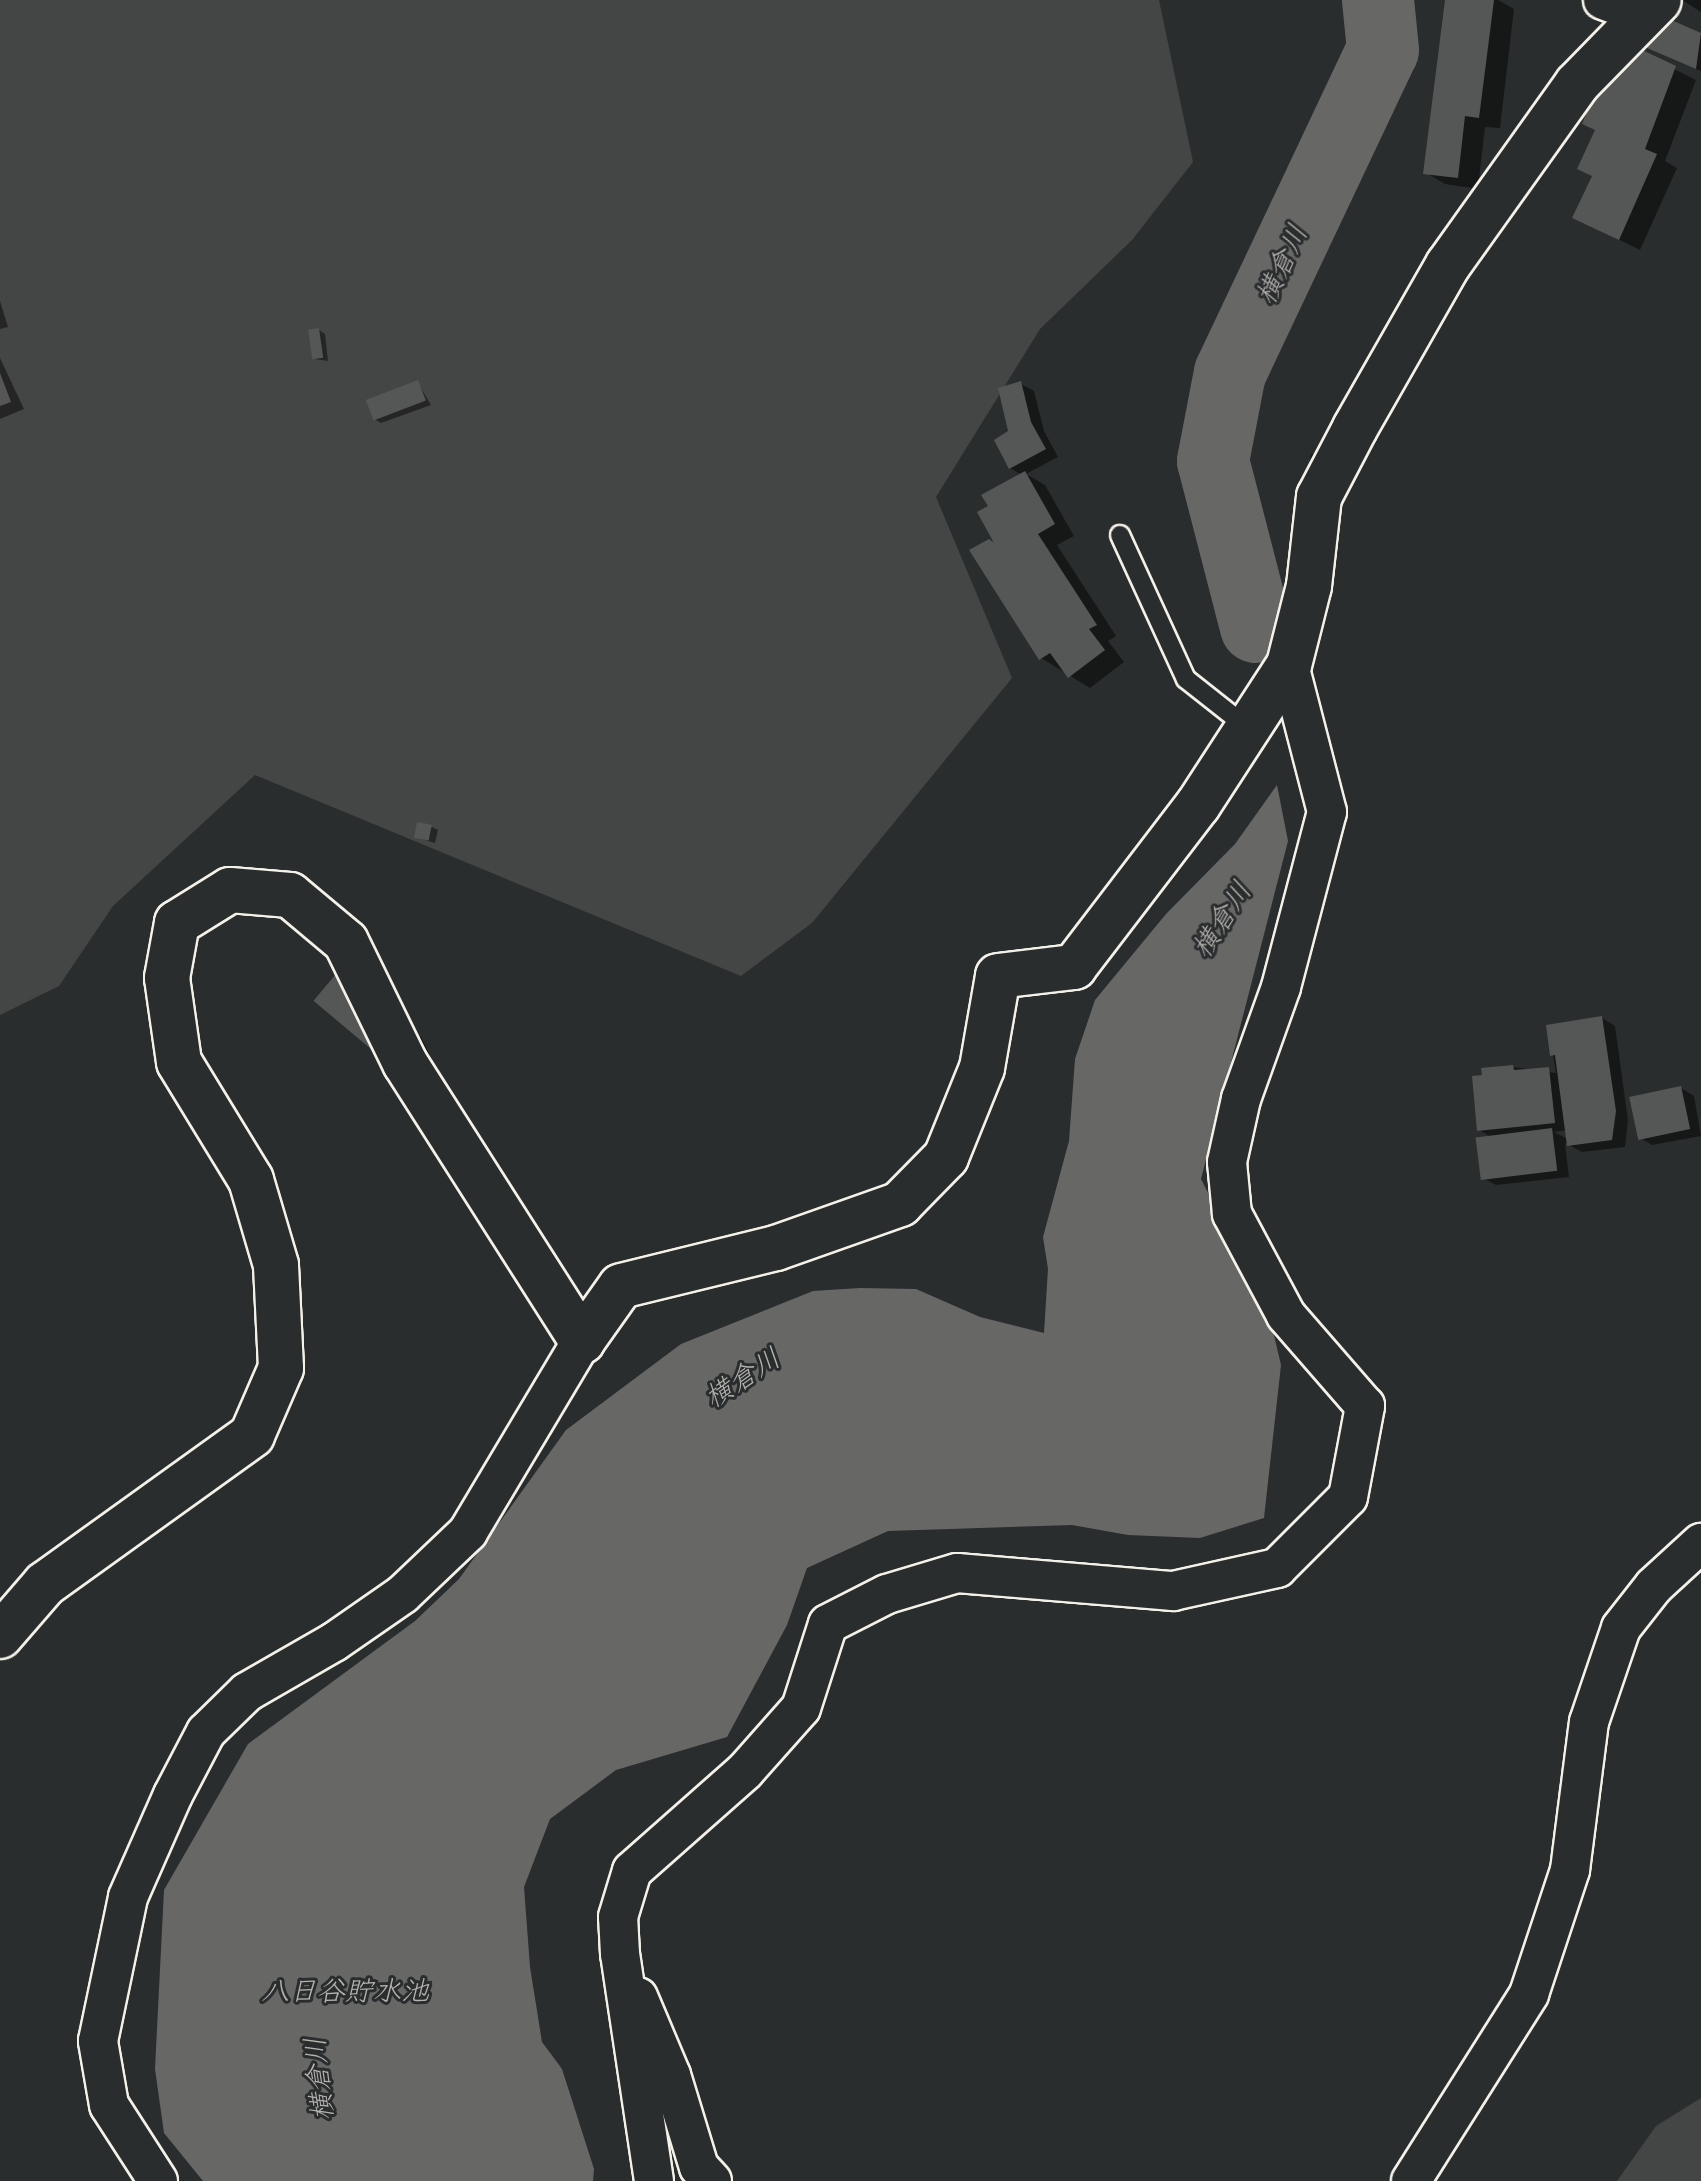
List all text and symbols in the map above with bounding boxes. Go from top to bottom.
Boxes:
water label: 横倉川 [1248,219,1314,309]
water label: 横倉川 [1184,875,1258,963]
water label: 横倉川 [698,1340,786,1414]
water label: 八日谷貯水池 [261,1973,429,2007]
water label: 横倉川 [297,2035,339,2123]

